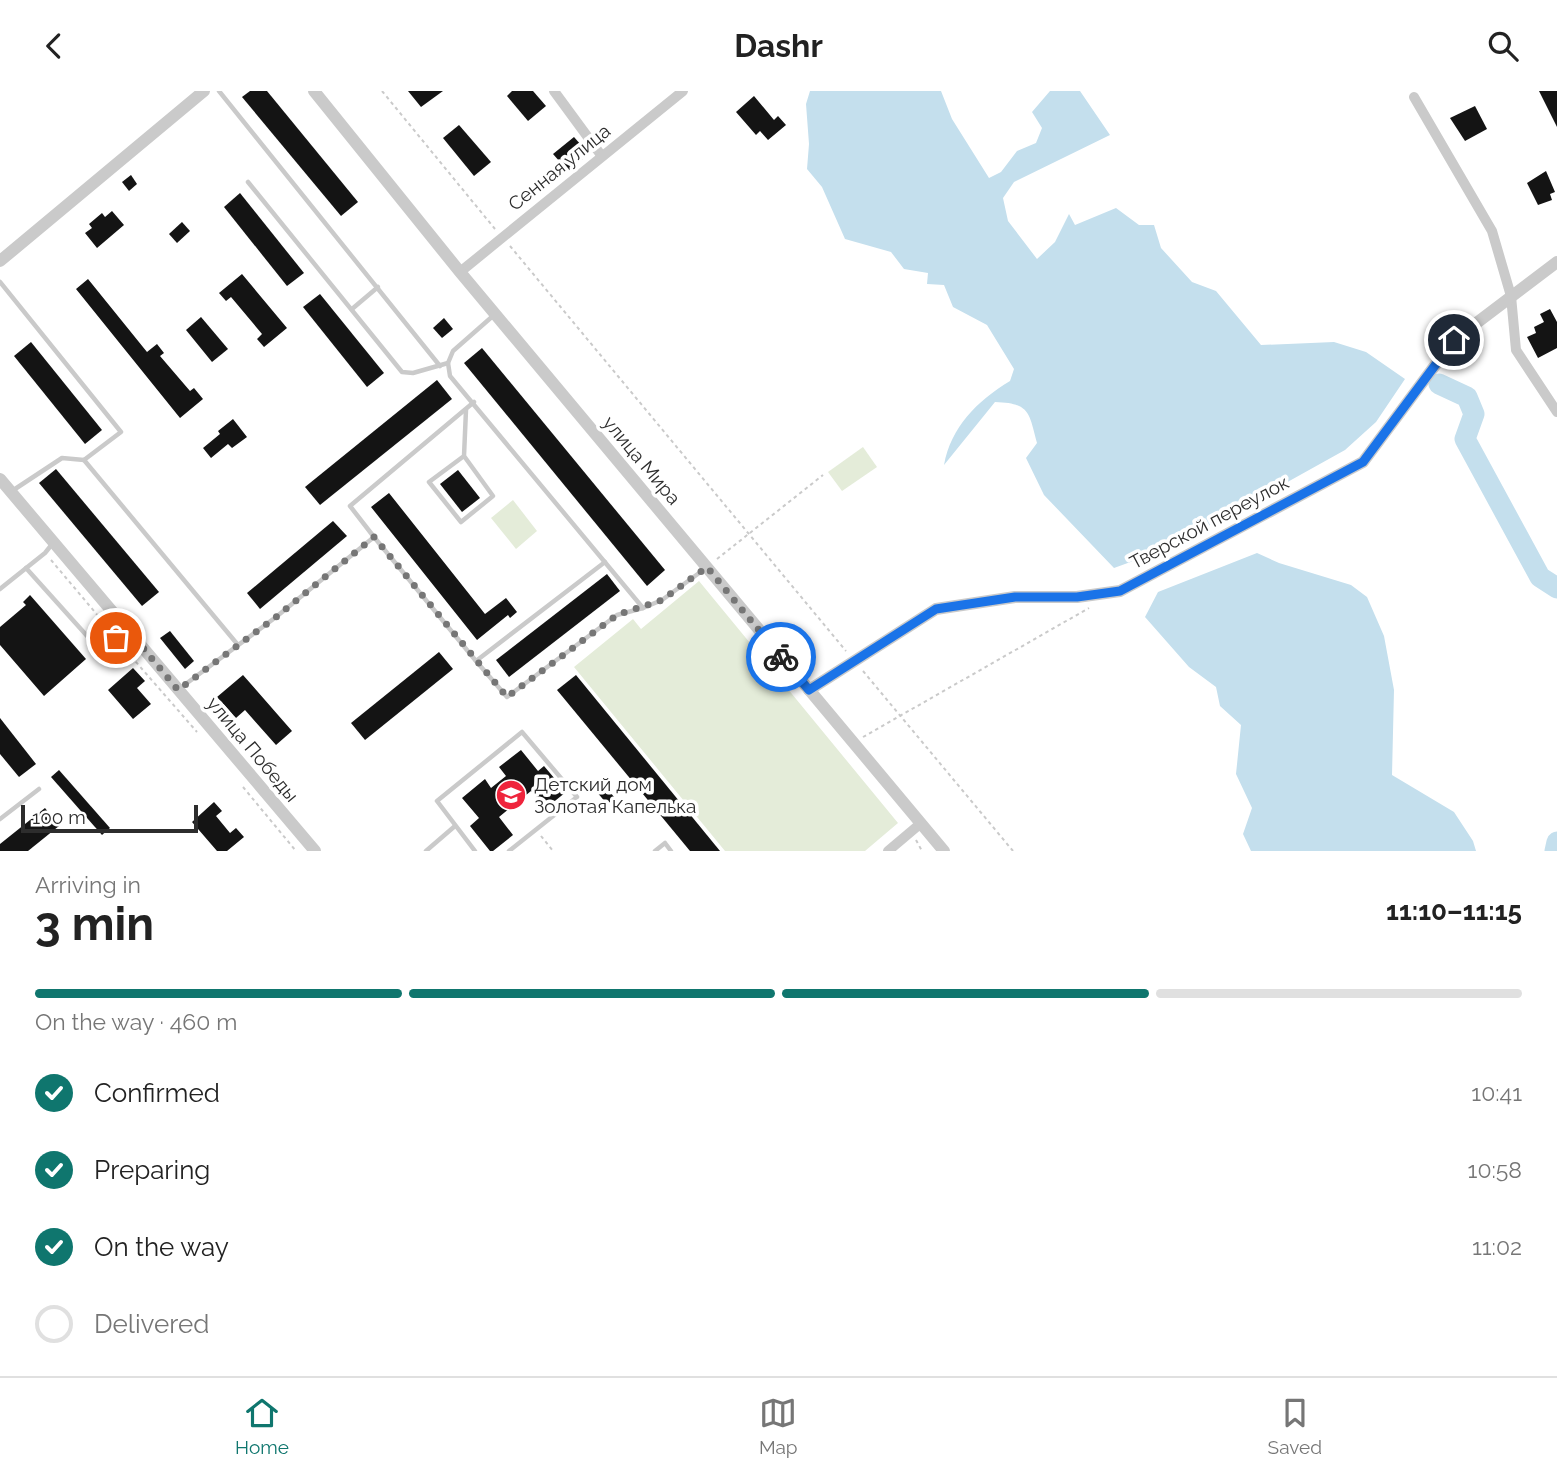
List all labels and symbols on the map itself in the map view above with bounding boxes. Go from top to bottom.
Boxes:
street label: Сенная улица [504,119,614,215]
pin [1424,310,1484,370]
street label: улица Мира [599,411,685,509]
street label: Тверской переулок [1126,471,1292,573]
pin [86,608,146,668]
courier [746,622,816,692]
street label: улица Победы [203,692,303,806]
place label: Детский дом Золотая Капелька [534,773,696,817]
school or university icon: Детский дом Золотая Капелька [494,778,528,812]
scale bar [21,802,198,834]

